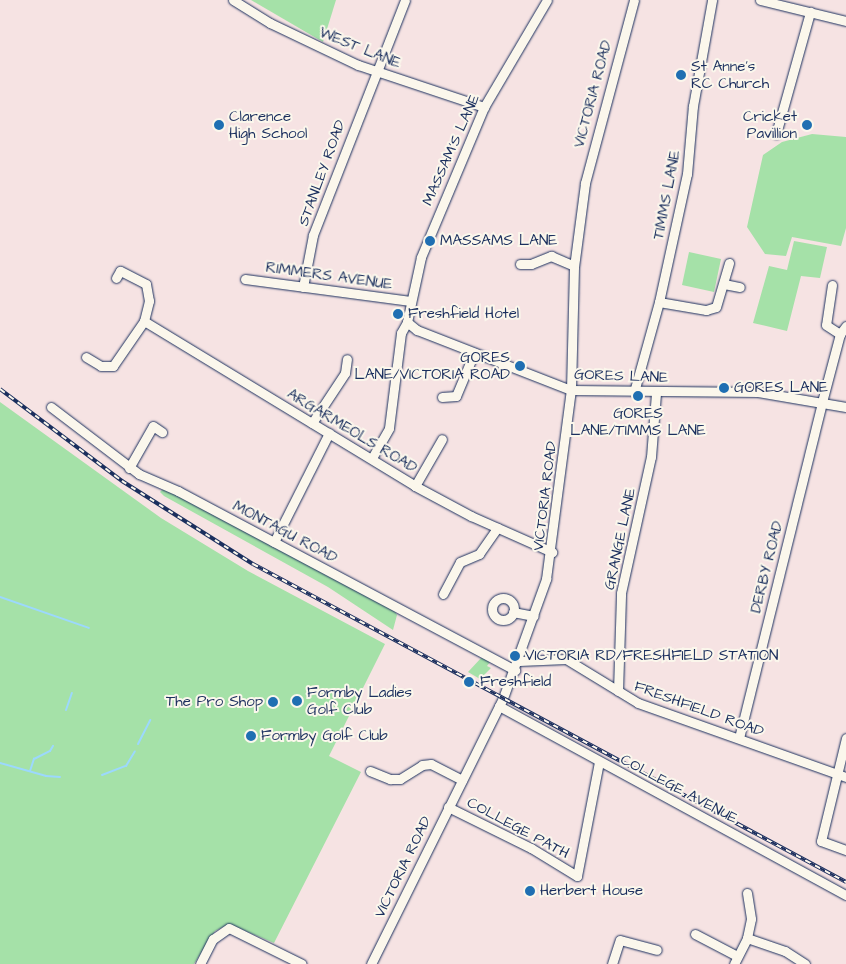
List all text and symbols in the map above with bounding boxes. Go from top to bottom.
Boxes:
street label: WEST LANE [317,24,403,72]
street label: VICTORIA ROAD [570,38,616,150]
place label: St Anne's RC Church [691,57,769,92]
marker: St Anne's RC Church [675,69,687,81]
street label: MASSAM'S LANE [418,92,484,208]
place label: Clarence High School [229,107,307,142]
place label: Cricket Pavillion [743,107,797,142]
street label: STANLEY ROAD [294,118,350,228]
marker: Clarence High School [213,119,225,131]
marker: Cricket Pavillion [801,119,813,131]
street label: TIMMS LANE [650,149,684,241]
place label: MASSAMS LANE [440,232,557,250]
marker: MASSAMS LANE [424,235,436,247]
street label: RIMMERS AVENUE [265,258,393,294]
place label: Freshfield Hotel [408,305,519,323]
marker: Freshfield Hotel [392,308,404,320]
place label: GORES LANE/VICTORIA ROAD [355,348,510,383]
marker: GORES LANE/VICTORIA ROAD [514,360,526,372]
street label: GORES LANE [574,365,668,387]
place label: GORES LANE [734,379,828,397]
marker: GORES LANE [718,382,730,394]
street label: ARGARMEOLS ROAD [284,385,420,477]
marker: GORES LANE/TIMMS LANE [632,390,644,402]
place label: GORES LANE/TIMMS LANE [570,404,706,439]
street label: VICTORIA ROAD [529,440,561,552]
street label: GRANGE LANE [600,486,640,592]
street label: MONTAGU ROAD [230,497,340,567]
street label: DERBY ROAD [747,519,787,615]
place label: VICTORIA RD/FRESHFIELD STATION [525,647,779,665]
marker: VICTORIA RD/FRESHFIELD STATION [509,650,521,662]
place label: Freshfield [480,673,551,691]
marker: Freshfield [462,675,476,689]
street label: FRESHFIELD ROAD [632,677,766,741]
place label: Formby Ladies Golf Club [307,683,412,718]
place label: The Pro Shop [166,693,263,711]
marker: Formby Ladies Golf Club [291,695,303,707]
marker: The Pro Shop [267,696,279,708]
place label: Formby Golf Club [261,727,388,745]
marker: Formby Golf Club [245,730,257,742]
street label: COLLEGE AVENUE [617,750,741,828]
street label: COLLEGE PATH [464,793,572,863]
street label: VICTORIA ROAD [371,813,435,921]
place label: Herbert House [540,882,643,900]
marker: Herbert House [524,885,536,897]

